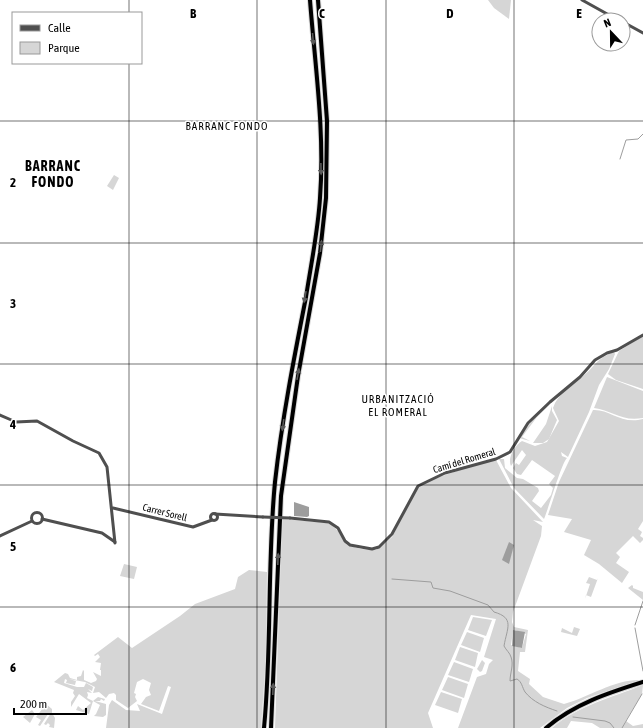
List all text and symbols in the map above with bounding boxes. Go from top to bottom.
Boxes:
text: B [190,6,197,21]
text: C [319,6,325,21]
text: D [446,6,454,21]
text: E [576,6,582,21]
legend [12,12,142,64]
north arrow [591,12,631,52]
text: N [602,16,613,30]
text: Calle [48,21,71,35]
one-way arrow [310,33,317,45]
text: Parque [48,41,80,55]
district label: BARRANC FONDO [186,120,268,132]
district label: BARRANC FONDO [25,158,81,190]
one-way arrow [318,163,324,176]
text: 2 [10,175,16,190]
one-way arrow [317,240,324,253]
one-way arrow [302,291,308,304]
text: 3 [10,296,16,311]
one-way arrow [295,368,301,381]
district label: URBANITZACIÓ EL ROMERAL [361,393,435,418]
text: 4 [9,417,16,432]
one-way arrow [280,419,286,431]
street label: Camí del Romeral [432,446,497,475]
street label: Carrer Sorell [141,502,189,523]
text: 5 [10,539,16,554]
one-way arrow [275,553,282,565]
text: 6 [10,660,16,675]
one-way arrow [270,682,276,695]
scale bar [14,690,86,716]
text: 200 m [20,697,47,711]

